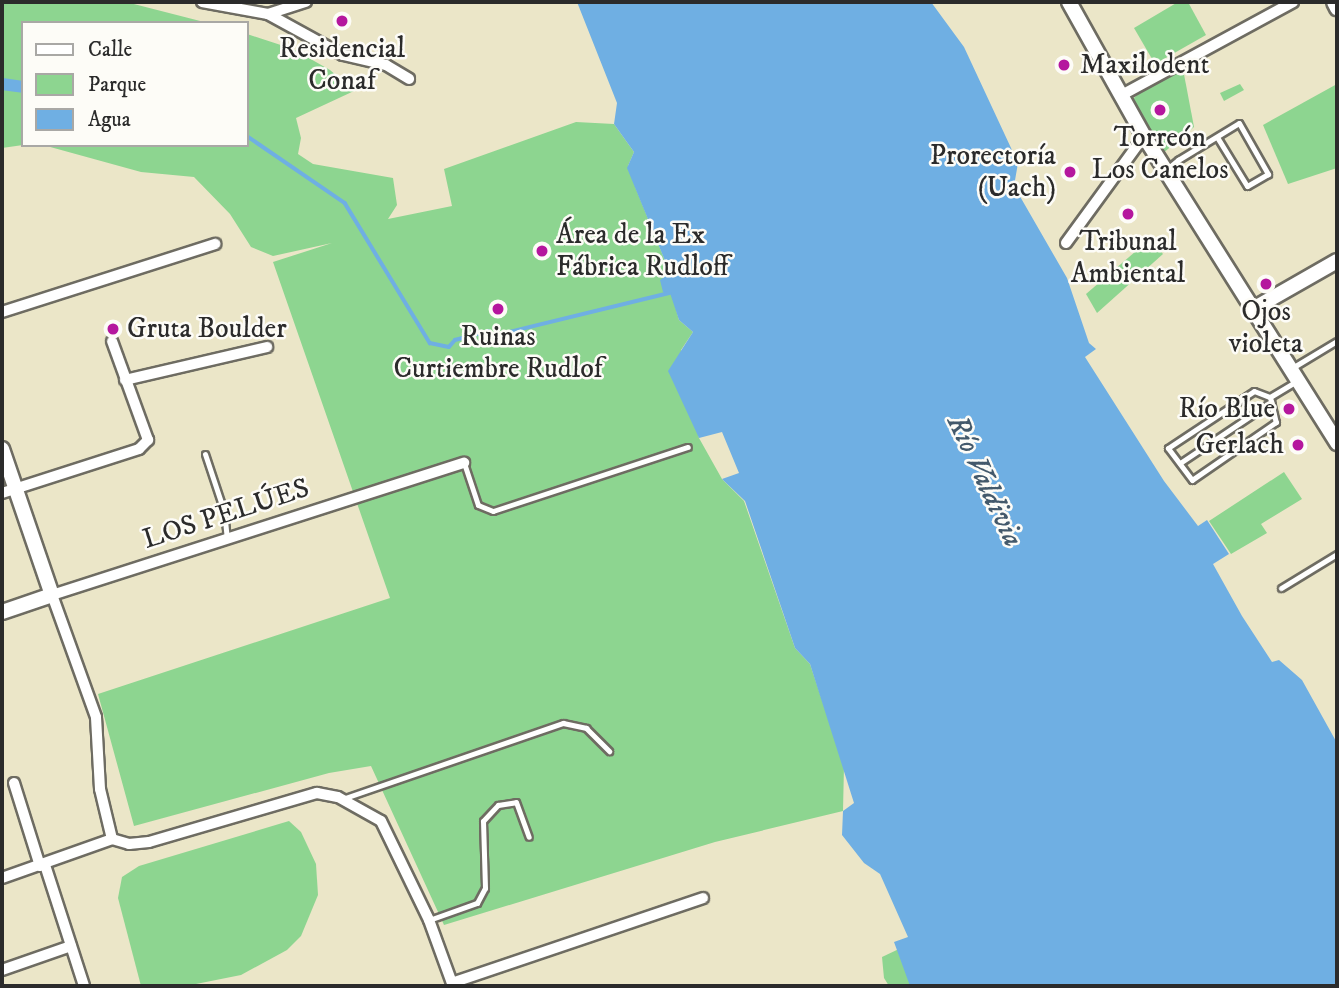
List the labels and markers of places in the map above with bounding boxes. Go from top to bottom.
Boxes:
marker: Residencial Conaf [334,13,350,29]
place label: Residencial Conaf [279,32,405,98]
place label: Maxilodent [1080,48,1209,82]
marker: Maxilodent [1054,55,1074,75]
marker: Torreón Los Canelos [1152,102,1168,118]
place label: Torreón Los Canelos [1091,121,1229,187]
place label: Prorectoría (Uach) [930,139,1056,205]
marker: Prorectoría (Uach) [1062,164,1078,180]
marker: Tribunal Ambiental [1120,206,1136,222]
place label: Área de la Ex Fábrica Rudloff [556,218,728,284]
place label: Tribunal Ambiental [1071,225,1185,291]
marker: Área de la Ex Fábrica Rudloff [534,243,550,259]
marker: Ojos violeta [1258,276,1274,292]
place label: Ojos violeta [1229,295,1303,361]
marker: Ruinas Curtiembre Rudlof [490,301,506,317]
place label: Gruta Boulder [127,312,287,346]
place label: Ruinas Curtiembre Rudlof [393,320,603,386]
marker: Gruta Boulder [105,321,121,337]
place label: Río Blue [1179,392,1275,426]
marker: Río Blue [1281,401,1297,417]
place label: Gerlach [1196,428,1284,462]
marker: Gerlach [1290,437,1306,453]

